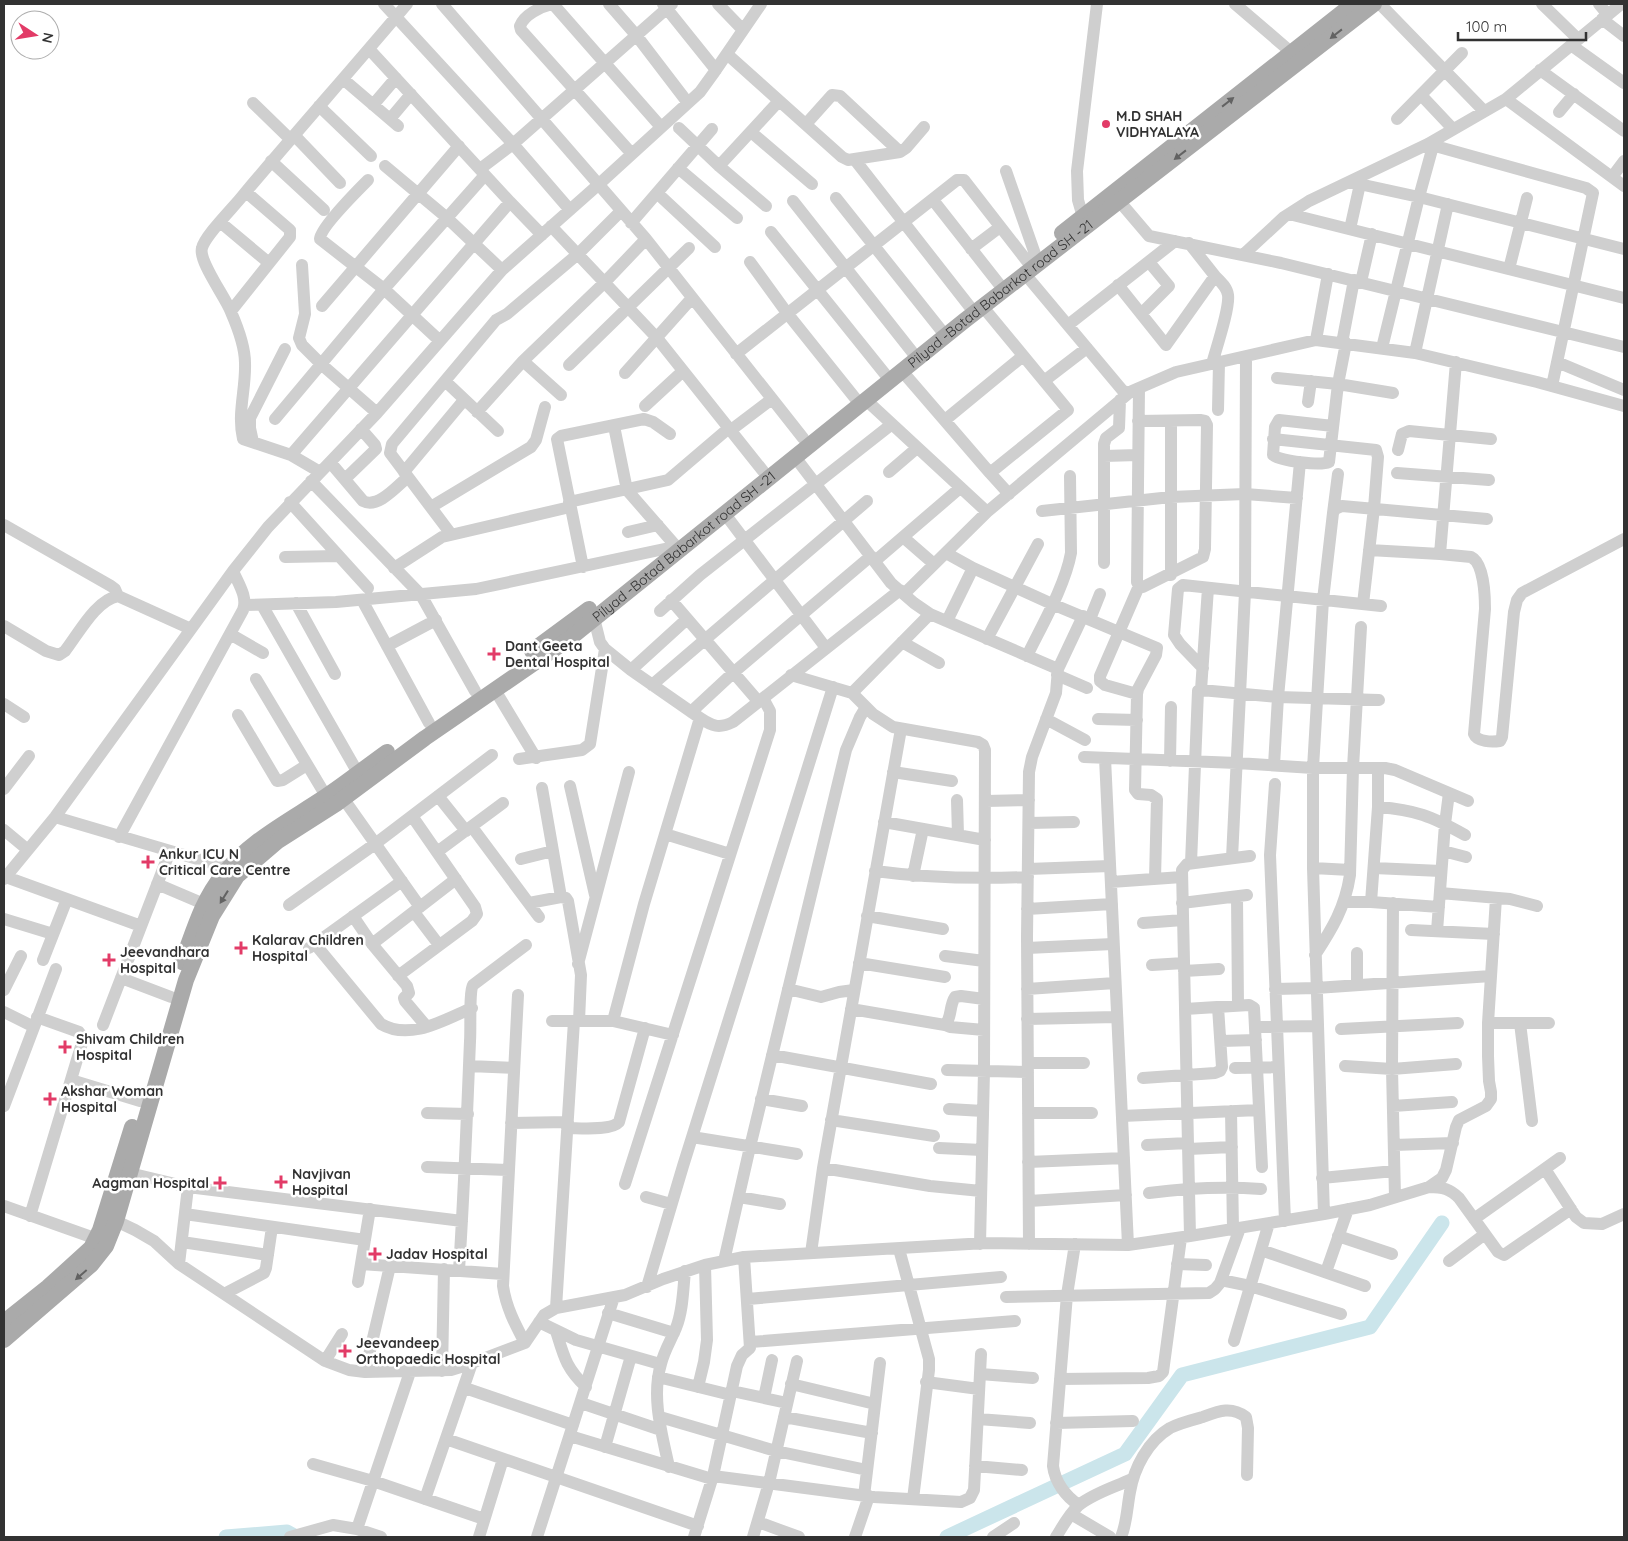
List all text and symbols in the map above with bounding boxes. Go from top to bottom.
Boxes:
north arrow [10,10,60,60]
scale bar [1458,10,1586,42]
text: 100 m [1466,17,1507,36]
one-way arrow [1330,29,1343,40]
text: N [38,31,58,45]
one-way arrow [1221,96,1234,107]
place label: M.D SHAH VIDHYALAYA [1116,107,1199,141]
marker: M.D SHAH VIDHYALAYA [1100,118,1112,130]
one-way arrow [1173,150,1187,160]
street label: Pilyad -Botad Babarkot road SH -21 [904,216,1097,372]
street label: Pilyad -Botad Babarkot road SH -21 [589,467,779,626]
place label: Dant Geeta Dental Hospital [505,637,610,671]
marker: Dant Geeta Dental Hospital [487,647,501,661]
place label: Ankur ICU N Critical Care Centre [159,845,291,879]
marker: Ankur ICU N Critical Care Centre [141,855,155,869]
one-way arrow [219,890,229,904]
place label: Kalarav Children Hospital [252,931,364,965]
marker: Kalarav Children Hospital [234,941,248,955]
place label: Jeevandhara Hospital [120,943,210,977]
marker: Jeevandhara Hospital [102,953,116,967]
place label: Shivam Children Hospital [76,1030,184,1064]
marker: Shivam Children Hospital [58,1040,72,1054]
place label: Akshar Woman Hospital [61,1082,163,1116]
marker: Akshar Woman Hospital [43,1092,57,1106]
place label: Navjivan Hospital [292,1165,351,1199]
place label: Aagman Hospital [92,1174,209,1192]
marker: Navjivan Hospital [274,1175,288,1189]
marker: Aagman Hospital [213,1176,227,1190]
place label: Jadav Hospital [386,1245,488,1263]
marker: Jadav Hospital [368,1247,382,1261]
one-way arrow [75,1269,88,1280]
place label: Jeevandeep Orthopaedic Hospital [356,1334,500,1368]
marker: Jeevandeep Orthopaedic Hospital [338,1344,352,1358]

